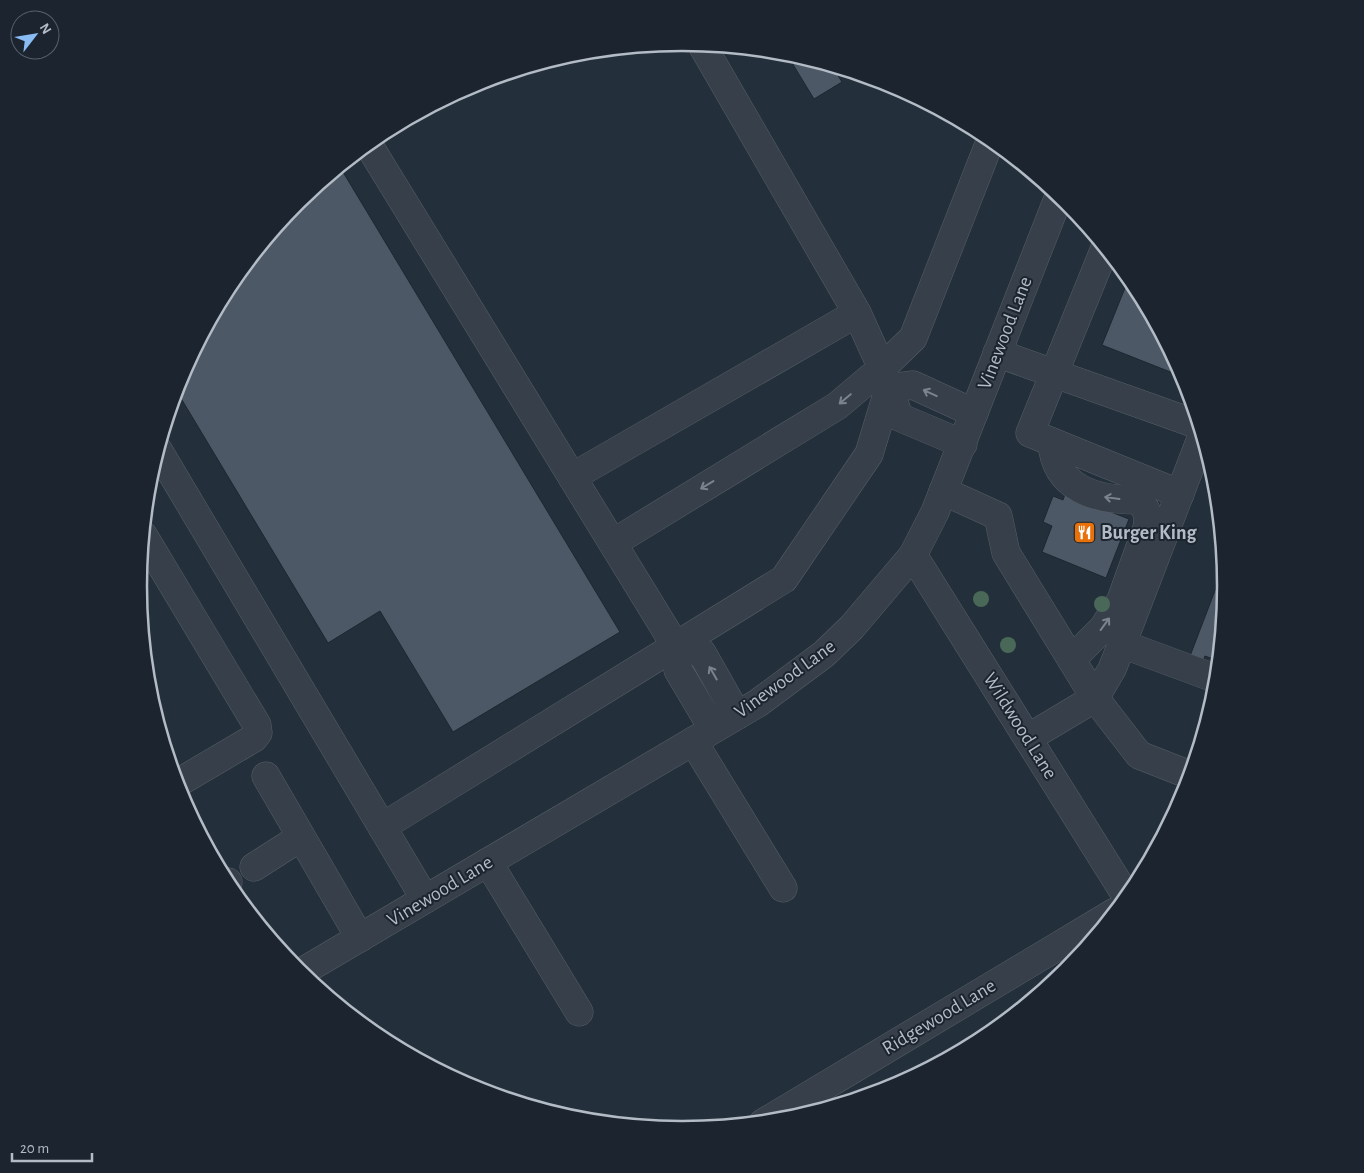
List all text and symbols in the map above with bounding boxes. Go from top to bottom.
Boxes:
north arrow [10,10,60,60]
text: N [37,21,54,37]
street label: Vinewood Lane [974,274,1036,392]
one-way arrow [923,387,938,397]
one-way arrow [839,394,852,405]
one-way arrow [701,480,715,490]
one-way arrow [1105,493,1121,503]
restaurant icon: Burger King [1073,521,1097,545]
place label: Burger King [1101,523,1198,543]
one-way arrow [1100,617,1110,631]
street label: Vinewood Lane [731,636,839,722]
one-way arrow [708,665,718,680]
street label: Wildwood Lane [979,669,1061,783]
street label: Vinewood Lane [384,852,496,930]
street label: Ridgewood Lane [879,975,999,1059]
scale bar [12,1130,92,1162]
text: 20 m [20,1141,49,1156]

